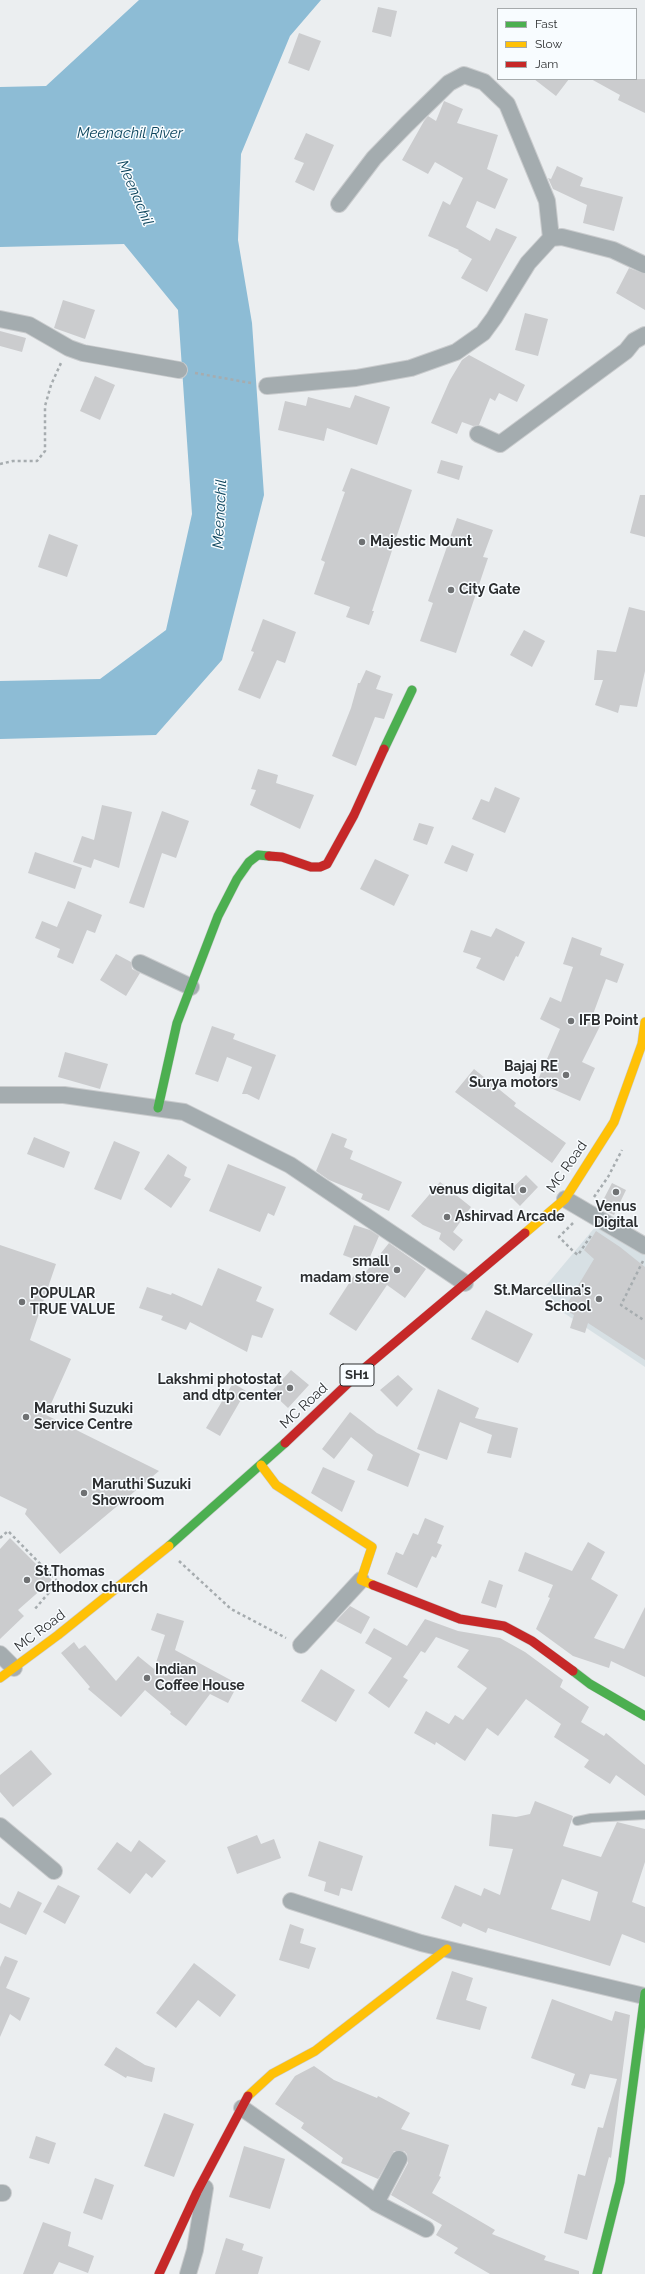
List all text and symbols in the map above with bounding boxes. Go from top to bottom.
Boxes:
legend [497,8,637,80]
text: Fast [535,17,558,31]
text: Slow [535,37,562,51]
text: Jam [535,57,558,71]
water label: Meenachil River [77,124,183,142]
water label: Meenachil [113,158,157,228]
water label: Meenachil [209,479,231,549]
place label: Majestic Mount [370,534,472,550]
marker: Majestic Mount [357,537,367,547]
place label: City Gate [459,582,520,598]
marker: City Gate [446,585,456,595]
place label: IFB Point [579,1013,638,1029]
marker: IFB Point [566,1016,576,1026]
place label: Bajaj RE Surya motors [469,1059,558,1092]
marker: Bajaj RE Surya motors [561,1070,571,1080]
street label: MC Road [543,1138,591,1196]
place label: venus digital [429,1182,515,1198]
marker: venus digital [518,1185,528,1195]
marker: Venus Digital [611,1187,621,1197]
place label: Venus Digital [594,1199,638,1232]
place label: Ashirvad Arcade [455,1209,565,1225]
marker: Ashirvad Arcade [442,1212,452,1222]
place label: small madam store [300,1254,389,1286]
marker: small madam store [392,1265,402,1275]
place label: St.Marcellina's School [494,1283,591,1316]
place label: POPULAR TRUE VALUE [30,1286,115,1318]
marker: St.Marcellina's School [594,1294,604,1304]
marker: POPULAR TRUE VALUE [17,1297,27,1307]
road number: SH1 [340,1364,374,1386]
place label: Lakshmi photostat and dtp center [158,1372,282,1404]
street label: MC Road [277,1380,331,1432]
marker: Lakshmi photostat and dtp center [285,1383,295,1393]
place label: Maruthi Suzuki Service Centre [34,1401,133,1434]
marker: Maruthi Suzuki Service Centre [21,1412,31,1422]
place label: Maruthi Suzuki Showroom [92,1477,191,1510]
marker: Maruthi Suzuki Showroom [79,1488,89,1498]
place label: St.Thomas Orthodox church [35,1564,148,1596]
marker: St.Thomas Orthodox church [22,1575,32,1585]
street label: MC Road [11,1607,69,1655]
place label: Indian Coffee House [155,1662,245,1694]
marker: Indian Coffee House [142,1673,152,1683]

